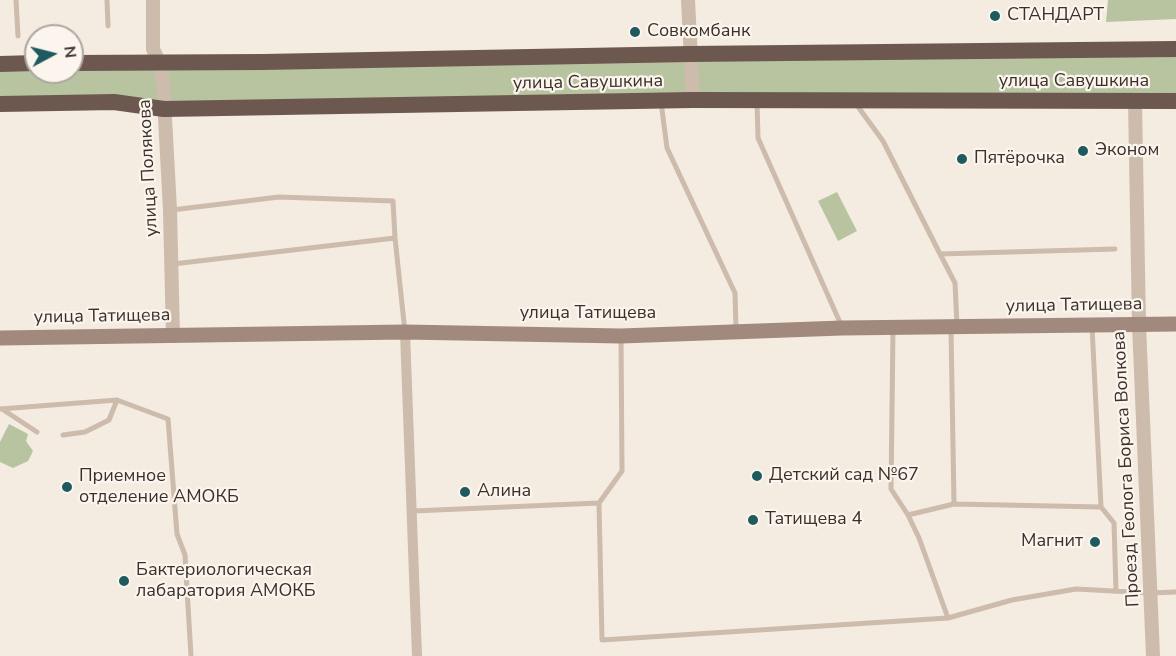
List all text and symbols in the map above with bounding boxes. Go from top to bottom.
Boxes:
place label: СТАНДАРТ [1007,5,1104,27]
marker: СТАНДАРТ [988,9,1002,23]
place label: Совкомбанк [647,21,750,43]
north arrow [24,24,84,84]
marker: Совкомбанк [628,25,642,39]
text: N [58,45,82,59]
street label: улица Савушкина [513,71,663,95]
street label: улица Савушкина [999,71,1149,93]
street label: улица Полякова [135,99,163,237]
place label: Эконом [1095,140,1159,162]
marker: Эконом [1076,144,1090,158]
place label: Пятёрочка [974,148,1065,170]
marker: Пятёрочка [955,152,969,166]
street label: улица Татищева [1006,294,1142,318]
street label: улица Татищева [520,303,656,325]
street label: улица Татищева [34,305,170,329]
street label: Проезд Геолога Бориса Волкова [1109,330,1145,608]
place label: Детский сад №67 [769,465,919,487]
place label: Приемное отделение АМОКБ [79,466,239,508]
marker: Детский сад №67 [750,469,764,483]
marker: Приемное отделение АМОКБ [60,480,74,494]
place label: Алина [477,481,531,503]
marker: Алина [458,485,472,499]
place label: Татищева 4 [765,509,862,531]
marker: Татищева 4 [746,513,760,527]
place label: Магнит [1021,531,1083,553]
marker: Магнит [1088,535,1102,549]
place label: Бактериологическая лабаратория АМОКБ [136,560,316,602]
marker: Бактериологическая лабаратория АМОКБ [117,574,131,588]

